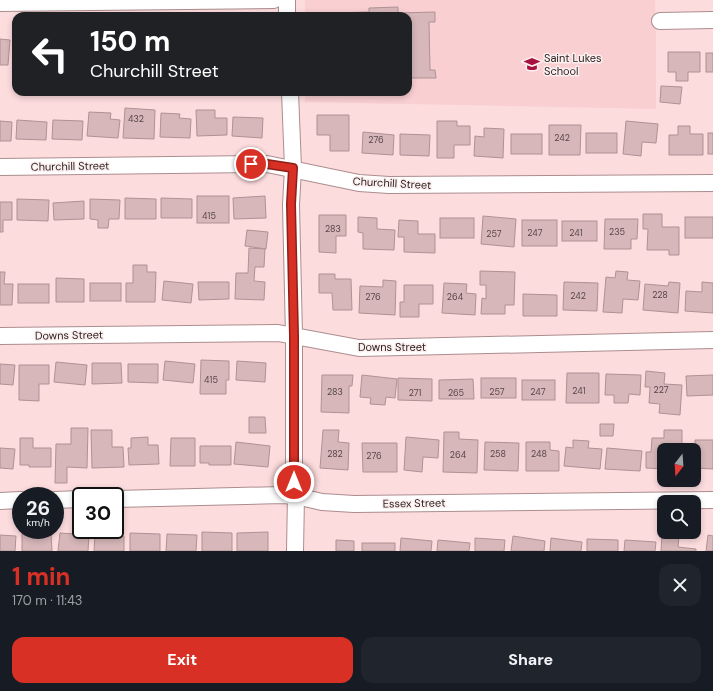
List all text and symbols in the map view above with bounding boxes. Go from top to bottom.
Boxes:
text: 150 m [90,23,170,60]
icon: left [24,28,76,80]
place label: Saint Lukes School [544,51,602,78]
school or university icon: Saint Lukes School [523,55,541,73]
text: Churchill Street [90,59,219,83]
house number: 432 [128,113,144,125]
house number: 242 [554,132,570,144]
house number: 276 [368,134,384,146]
pin [234,147,268,181]
icon: arrive [240,153,262,175]
street label: Churchill Street [31,158,109,174]
street label: Churchill Street [352,174,432,192]
house number: 415 [202,210,216,222]
house number: 283 [325,223,341,235]
house number: 235 [609,226,625,238]
house number: 247 [527,227,543,239]
house number: 241 [569,227,583,239]
house number: 257 [486,228,502,240]
house number: 228 [652,289,668,301]
house number: 242 [570,290,586,302]
house number: 276 [365,291,381,303]
house number: 264 [447,291,464,303]
street label: Downs Street [35,327,103,343]
street label: Downs Street [358,340,426,354]
house number: 415 [204,374,218,386]
house number: 227 [653,384,669,396]
house number: 241 [572,385,586,397]
house number: 283 [327,386,343,398]
house number: 257 [489,386,505,398]
house number: 247 [530,386,546,398]
house number: 271 [409,387,422,399]
house number: 265 [448,387,464,399]
north arrow [657,443,701,487]
map controls [657,443,701,539]
house number: 282 [327,448,343,460]
house number: 258 [490,448,506,460]
house number: 248 [531,448,547,460]
house number: 264 [450,449,467,461]
house number: 276 [366,450,382,462]
position arrow [273,461,315,503]
speed limit sign: 30 [72,487,124,539]
text: 26 [26,495,50,521]
street label: Essex Street [382,495,446,511]
button: search [657,495,701,539]
text: km/h [26,516,50,529]
text: 1 min [12,561,70,592]
button: close [659,564,701,606]
text: 170 m · 11:43 [12,592,83,609]
button: Exit [12,637,353,683]
button: Share [361,637,701,683]

